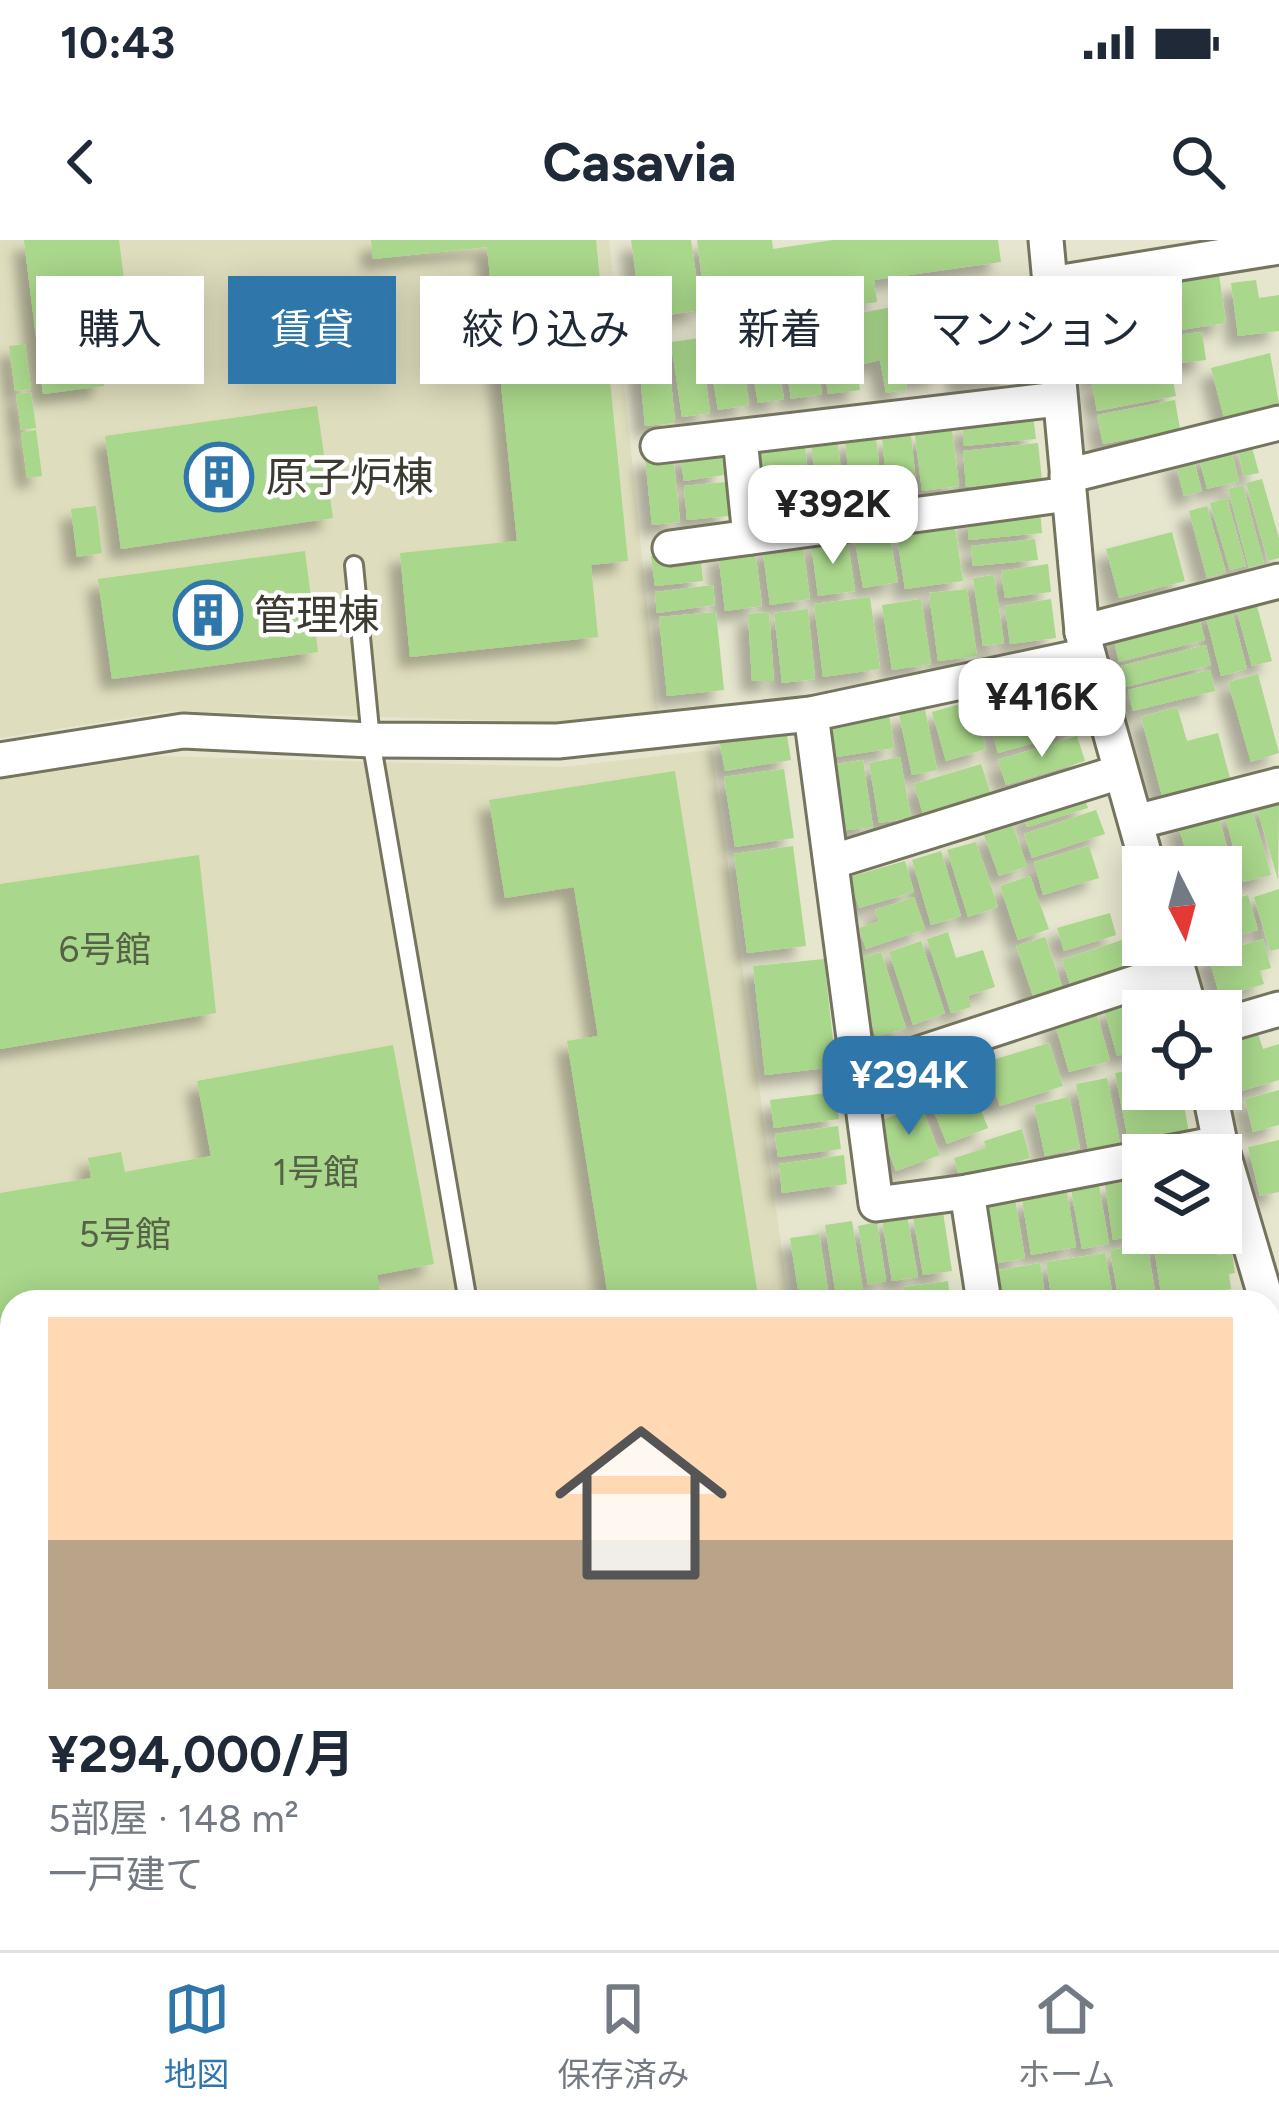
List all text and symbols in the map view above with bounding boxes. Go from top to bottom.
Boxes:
text: 10:43 [60,15,175,69]
icon: back [48,129,114,195]
icon: search [1165,129,1231,195]
text: Casavia [542,130,737,195]
chip: 購入 [36,276,204,384]
chip: 賃貸 [228,276,396,384]
chip: 絞り込み [420,276,672,384]
chip: 新着 [696,276,864,384]
chip: マンション [888,276,1182,384]
building icon: 原子炉棟 [184,442,254,512]
place label: 原子炉棟 [266,452,434,503]
pin: ¥392K [749,465,917,567]
text: ¥392K [775,480,891,527]
building icon: 管理棟 [173,580,243,650]
place label: 管理棟 [254,590,380,641]
pin: ¥416K [958,658,1126,760]
text: ¥416K [986,673,1098,720]
north arrow [1122,846,1242,966]
map controls [1122,846,1242,1254]
house number: 6号館 [59,928,151,971]
button: locate [1122,990,1242,1110]
pin: ¥294K [825,1036,993,1138]
text: ¥294K [849,1051,969,1098]
button: layers [1122,1134,1242,1254]
house number: 1号館 [273,1151,359,1194]
house number: 5号館 [79,1213,171,1256]
icon: home [533,1395,749,1611]
text: ¥294,000/月 [48,1724,355,1785]
text: 5部屋 · 148 m² [48,1795,299,1842]
text: 一戸建て [48,1851,204,1898]
tab: 地図 [164,1976,230,2096]
tab: 保存済み [557,1976,689,2096]
tab: ホーム [1017,1976,1115,2096]

